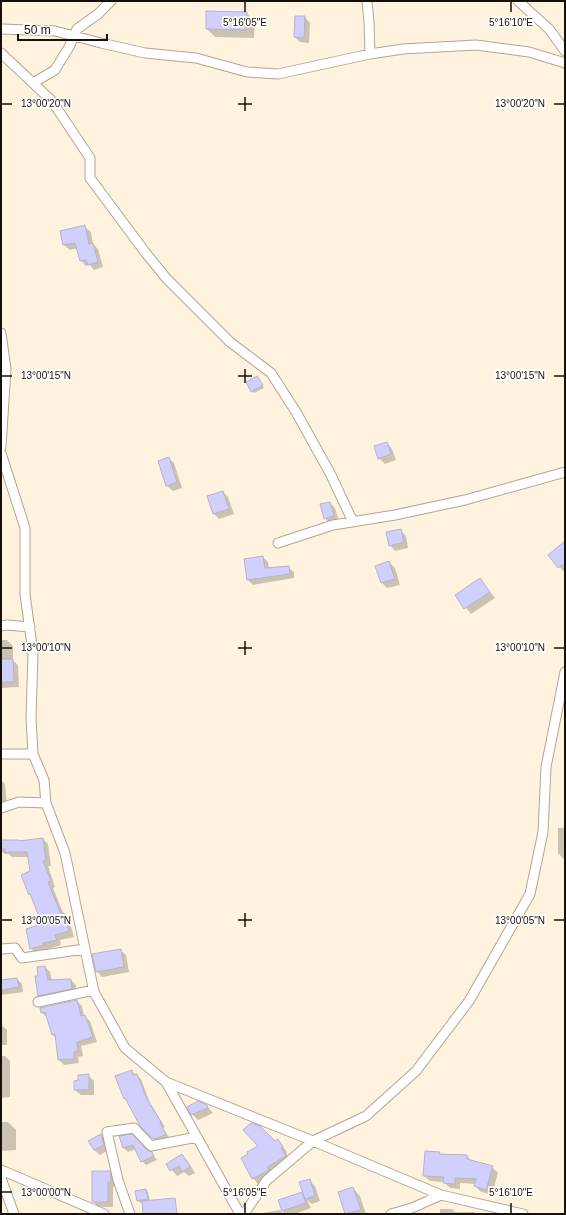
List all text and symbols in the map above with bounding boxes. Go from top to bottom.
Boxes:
scale bar [18,16,107,42]
text: 5°16'05"E [223,17,267,28]
text: 5°16'10"E [489,17,533,28]
text: 50 m [24,23,51,37]
text: 13°00'20"N [21,98,71,109]
text: 13°00'20"N [495,98,545,109]
text: 13°00'15"N [21,370,71,381]
text: 13°00'15"N [495,370,545,381]
text: 13°00'10"N [21,642,71,653]
text: 13°00'10"N [495,642,545,653]
text: 13°00'05"N [21,915,71,926]
text: 13°00'05"N [495,915,545,926]
text: 13°00'00"N [21,1187,71,1198]
text: 5°16'05"E [223,1187,267,1198]
text: 5°16'10"E [489,1187,533,1198]

